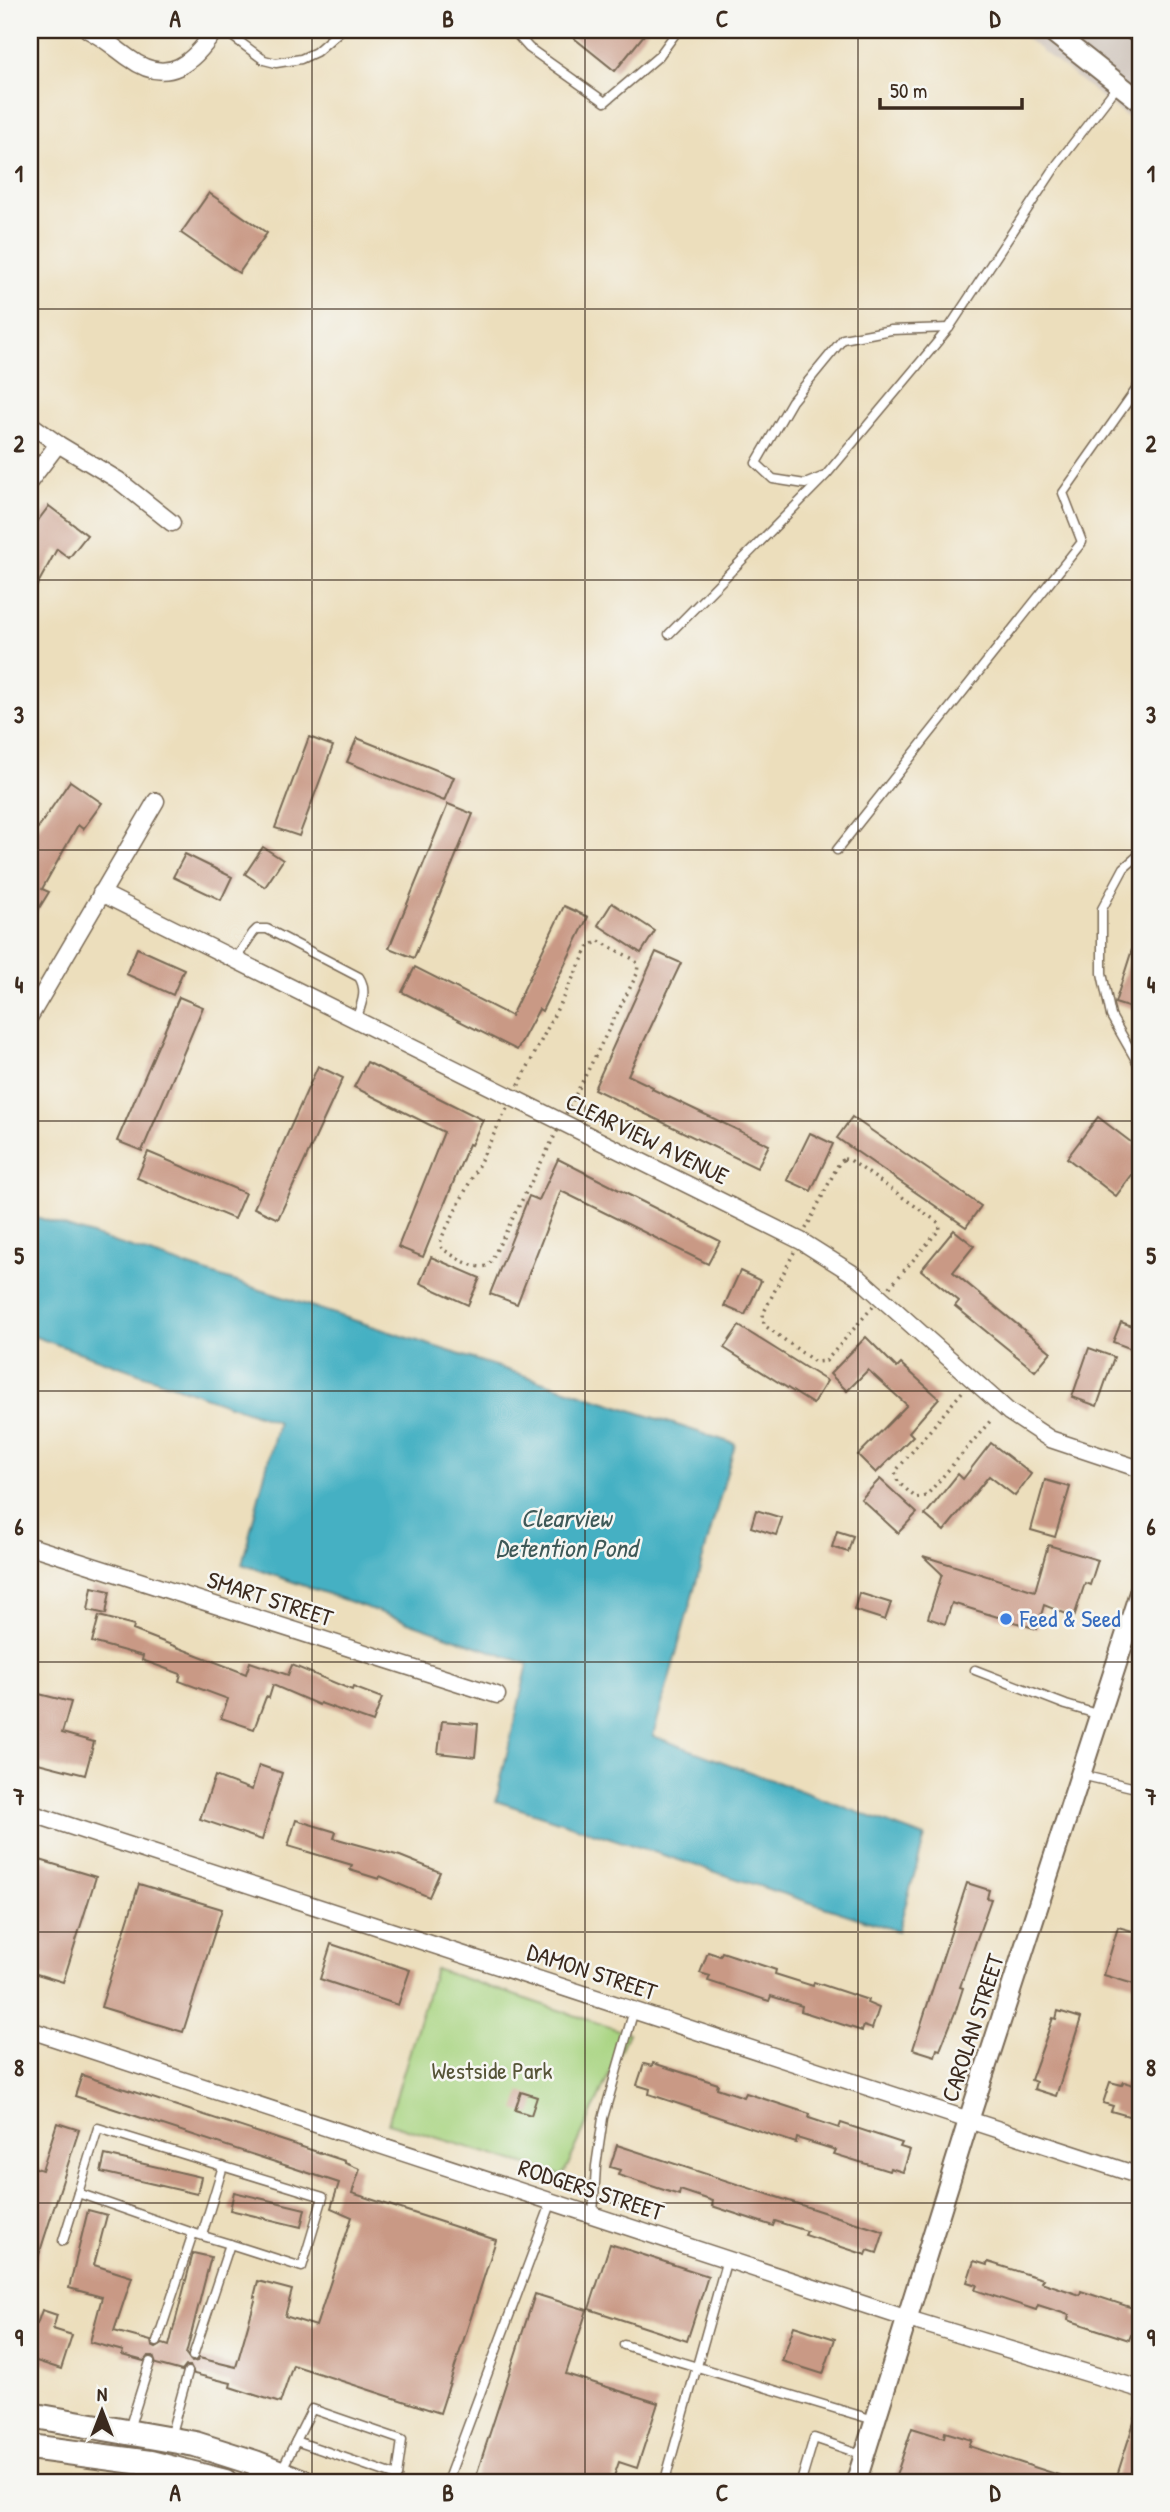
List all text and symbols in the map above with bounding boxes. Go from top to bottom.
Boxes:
text: A [169,3,181,34]
text: B [442,3,454,34]
text: C [716,3,728,34]
text: D [990,3,1002,34]
scale bar [880,66,1021,110]
text: 50 m [890,76,927,105]
text: 1 [15,158,23,189]
text: 1 [1147,158,1155,189]
text: 2 [14,428,25,459]
text: 2 [1146,428,1157,459]
text: 3 [14,699,24,730]
text: 3 [1146,699,1156,730]
text: 4 [15,969,24,1000]
text: 4 [1147,969,1156,1000]
street label: CLEARVIEW AVENUE [561,1085,735,1192]
text: 5 [14,1240,24,1271]
text: 5 [1146,1240,1156,1271]
water label: Clearview Detention Pond [495,1500,641,1565]
text: 6 [14,1511,24,1542]
text: 6 [1146,1511,1156,1542]
street label: SMART STREET [203,1563,338,1634]
place label: Feed & Seed [1019,1602,1121,1634]
marker: Feed & Seed [998,1611,1014,1627]
text: 7 [12,1781,25,1812]
text: 7 [1144,1781,1157,1812]
street label: DAMON STREET [523,1935,662,2007]
street label: CAROLAN STREET [933,1949,1011,2106]
text: 8 [14,2052,24,2083]
text: 8 [1146,2052,1156,2083]
park label: Westside Park [431,2054,553,2086]
street label: RODGERS STREET [515,2151,669,2228]
text: 9 [15,2322,24,2353]
text: 9 [1147,2322,1156,2353]
north arrow [66,2376,136,2446]
text: N [97,2381,107,2407]
text: A [169,2477,181,2508]
text: B [442,2477,454,2508]
text: C [716,2477,728,2508]
text: D [990,2477,1002,2508]

